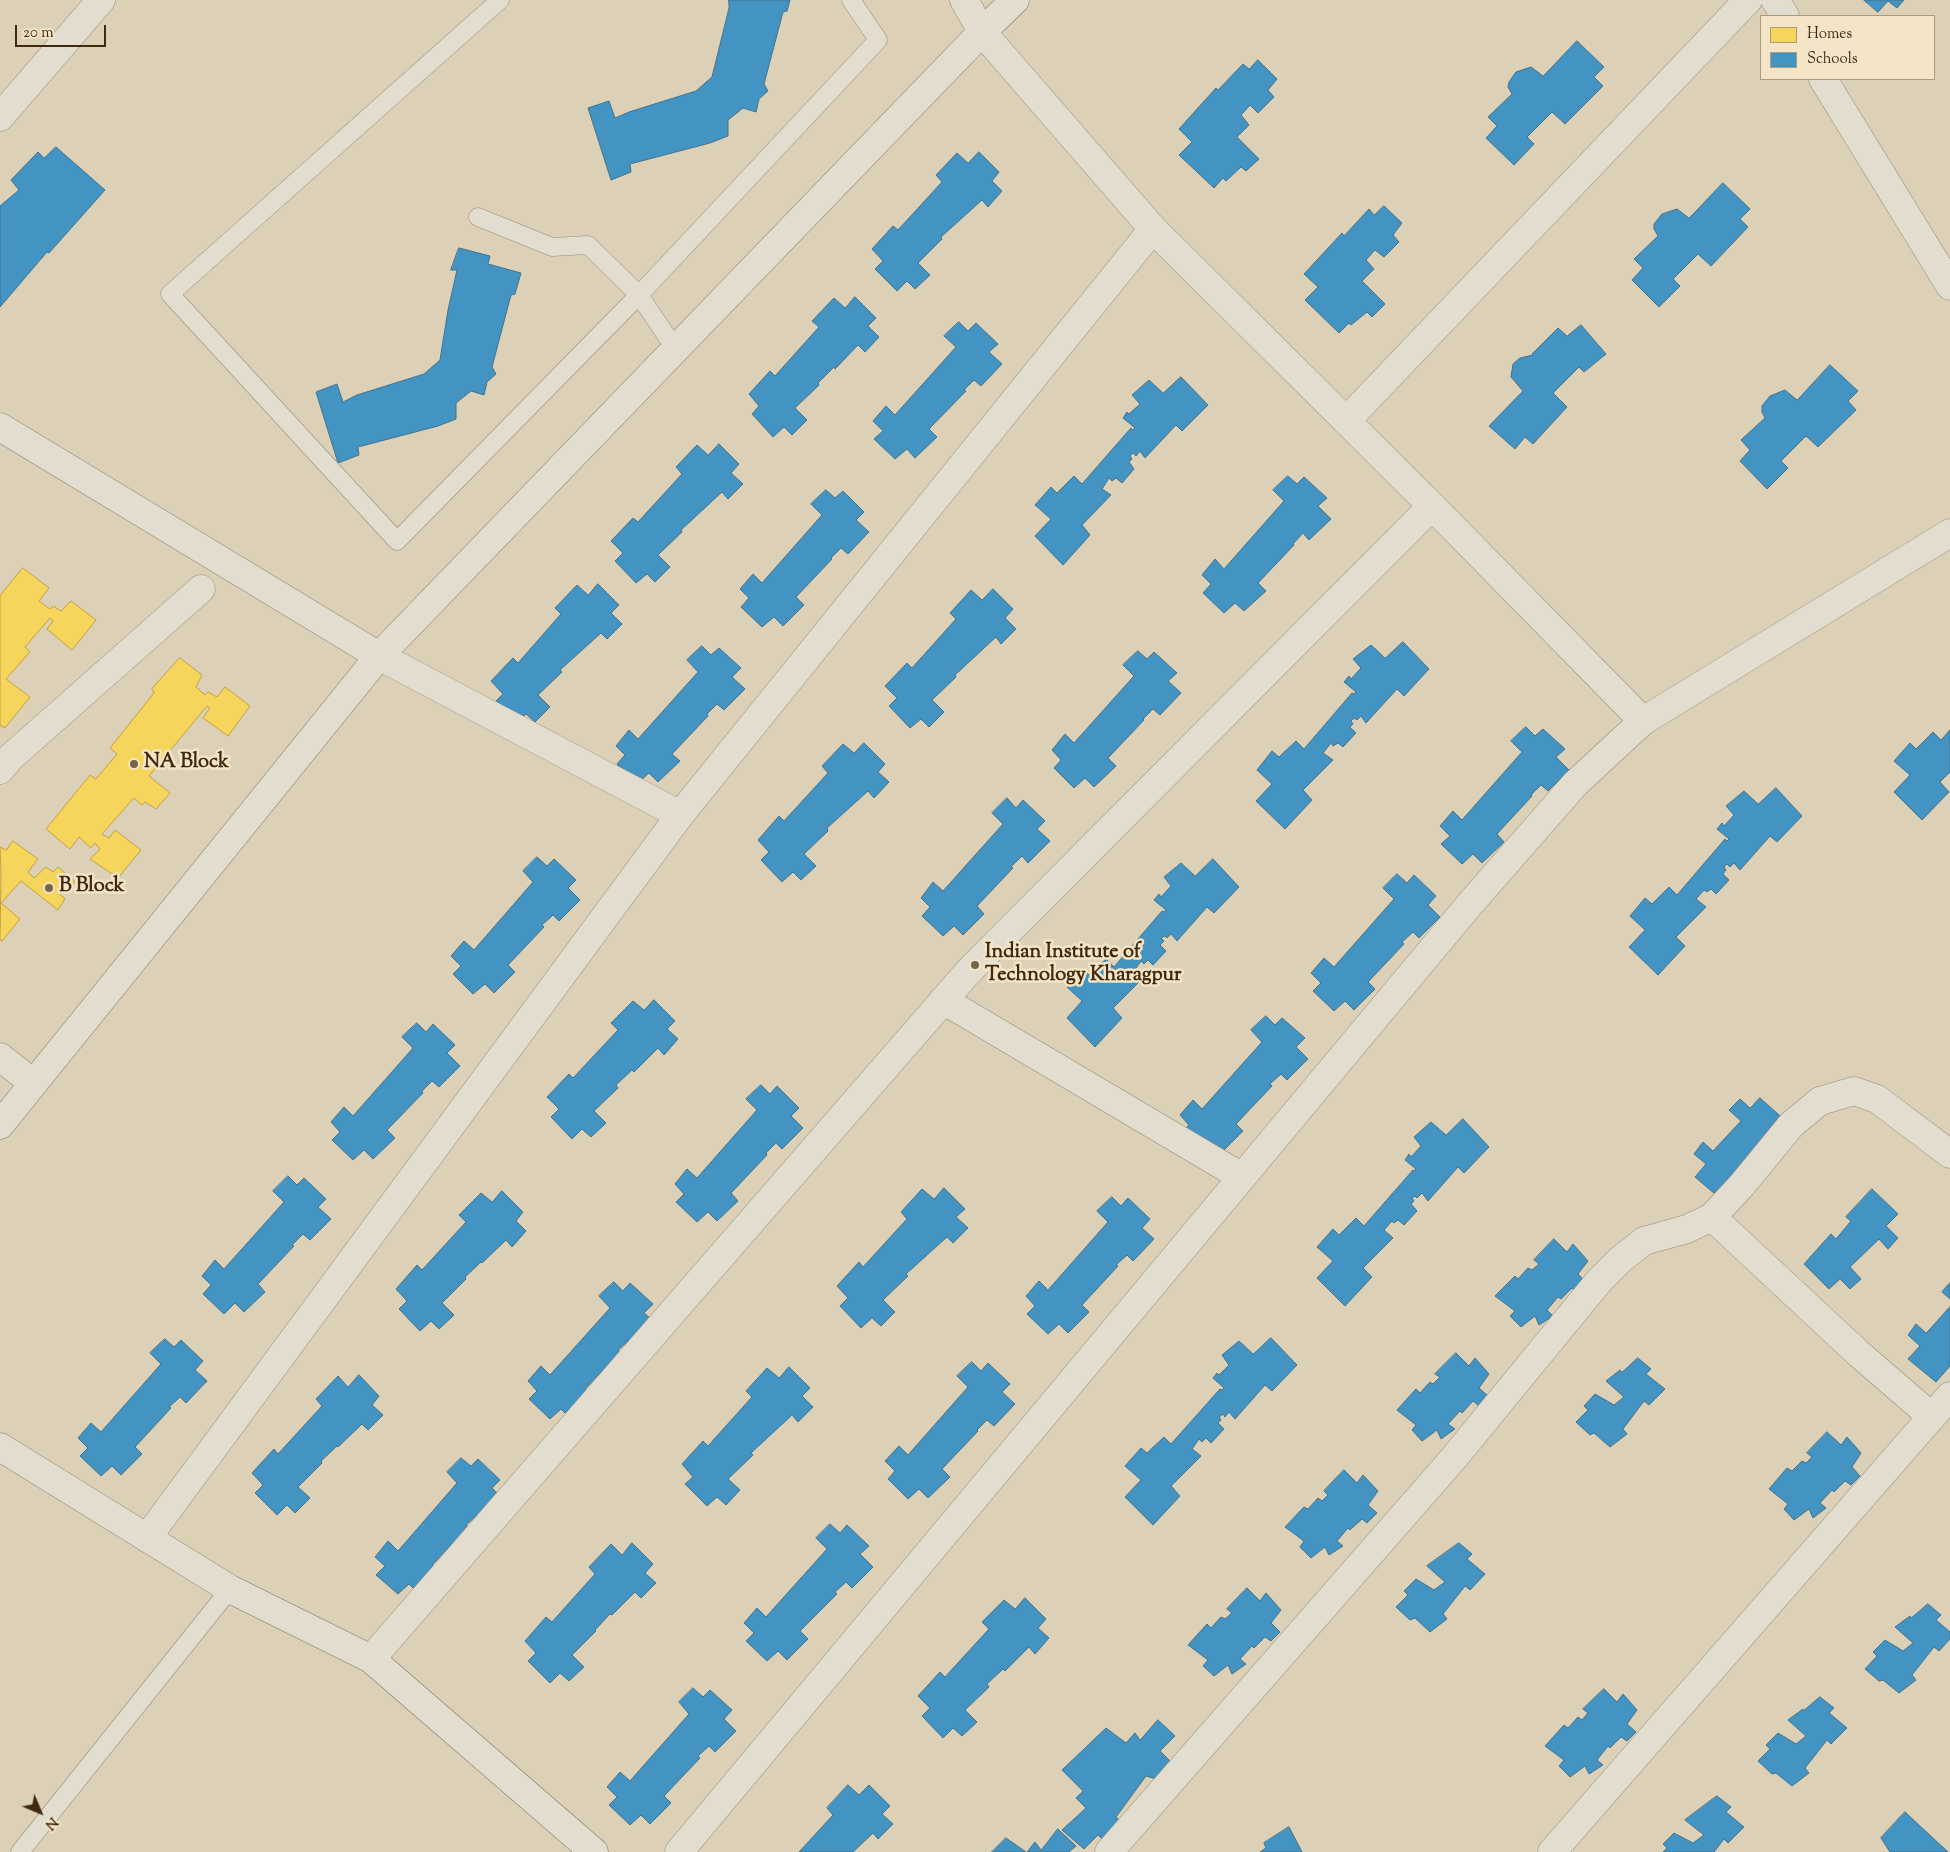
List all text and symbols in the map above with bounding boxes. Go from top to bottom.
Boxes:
scale bar [18,15,109,47]
legend [1760,15,1935,80]
text: 20 m [23,23,54,44]
text: Homes [1807,24,1852,45]
text: Schools [1807,49,1858,70]
place label: NA Block [144,752,229,776]
marker: NA Block [128,758,140,770]
place label: B Block [59,876,125,900]
marker: B Block [43,882,55,894]
place label: Indian Institute of Technology Kharagpur [985,942,1182,989]
marker: Indian Institute of Technology Kharagpur [969,959,981,971]
north arrow [15,1787,65,1837]
text: N [40,1812,62,1834]

